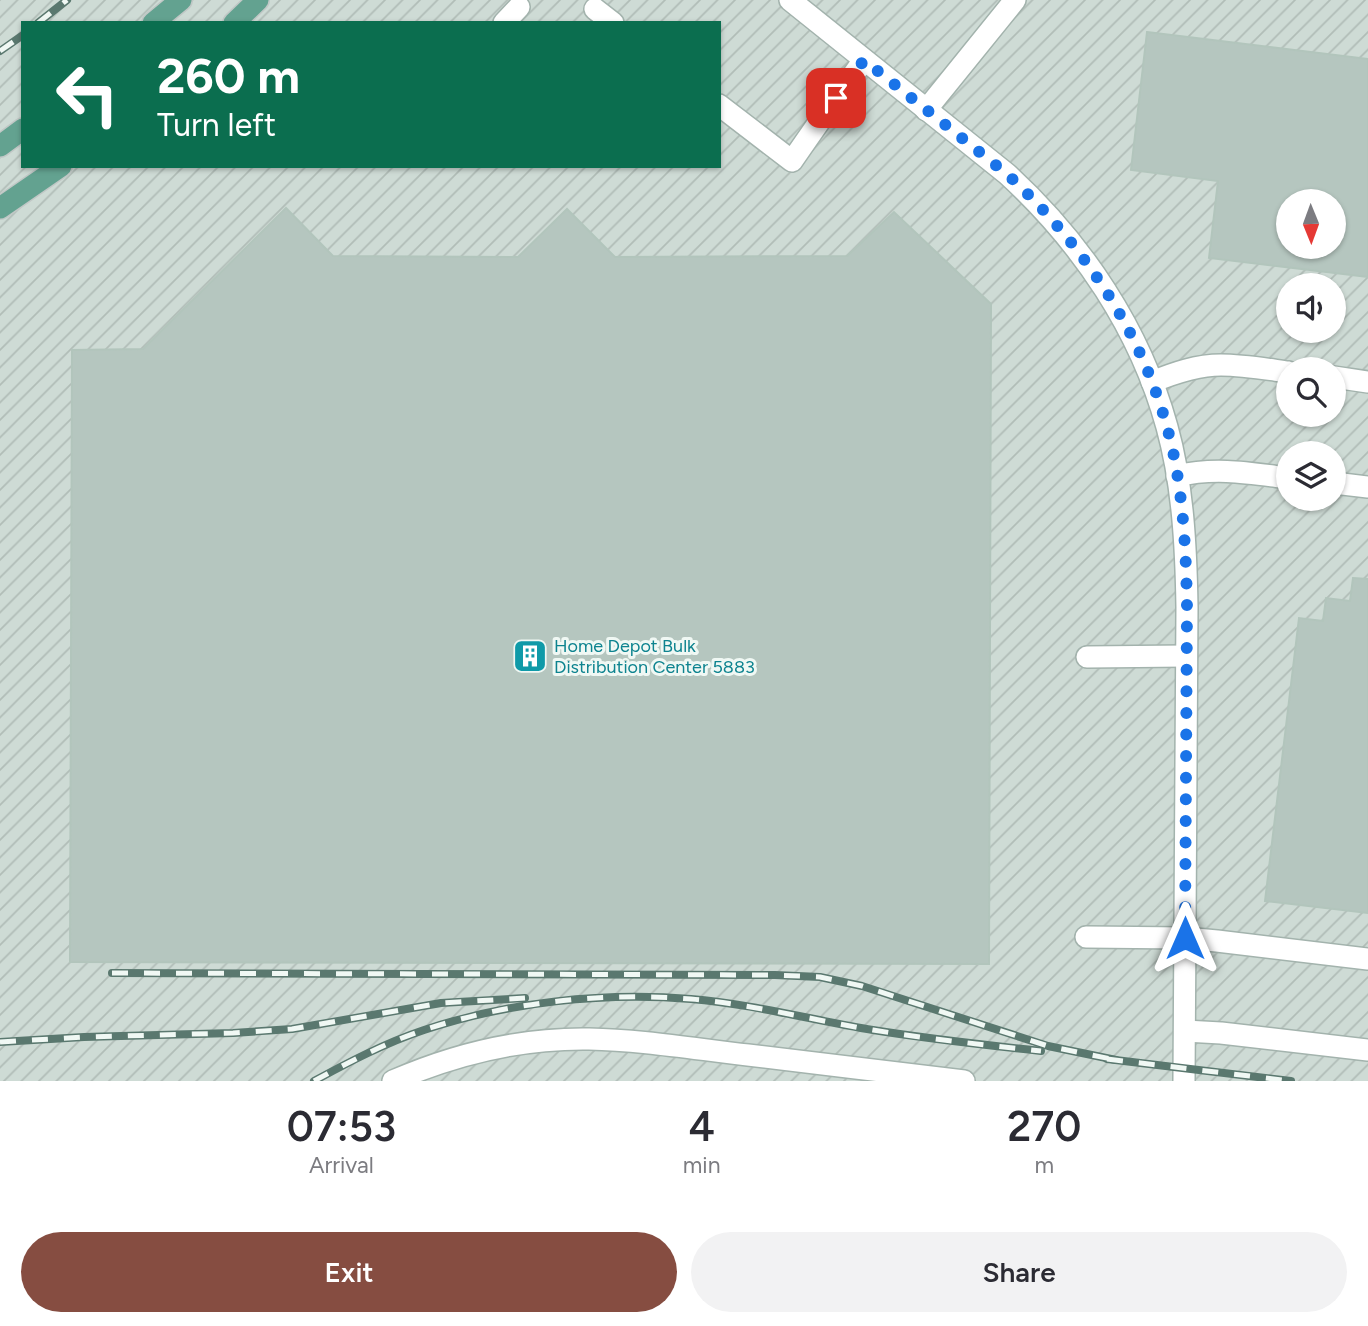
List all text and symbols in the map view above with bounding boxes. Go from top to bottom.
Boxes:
text: 260 m [157,46,300,105]
icon: left [42,49,133,140]
pin [806,68,866,128]
icon: arrive [817,79,855,117]
text: Turn left [157,106,276,144]
north arrow [1276,189,1346,259]
map controls [1276,189,1346,511]
button: sound [1276,273,1346,343]
button: search [1276,357,1346,427]
button: layers [1276,441,1346,511]
place label: Home Depot Bulk Distribution Center 5883 [554,635,755,678]
building icon: Home Depot Bulk Distribution Center 5883 [511,637,549,675]
position arrow [1148,901,1222,975]
text: 07:53 [287,1101,396,1152]
text: 4 [688,1101,715,1152]
text: 270 [1007,1101,1081,1152]
text: Arrival [309,1151,374,1179]
text: min [683,1151,721,1179]
text: m [1034,1151,1054,1179]
button: Exit [21,1232,677,1312]
button: Share [691,1232,1347,1312]

